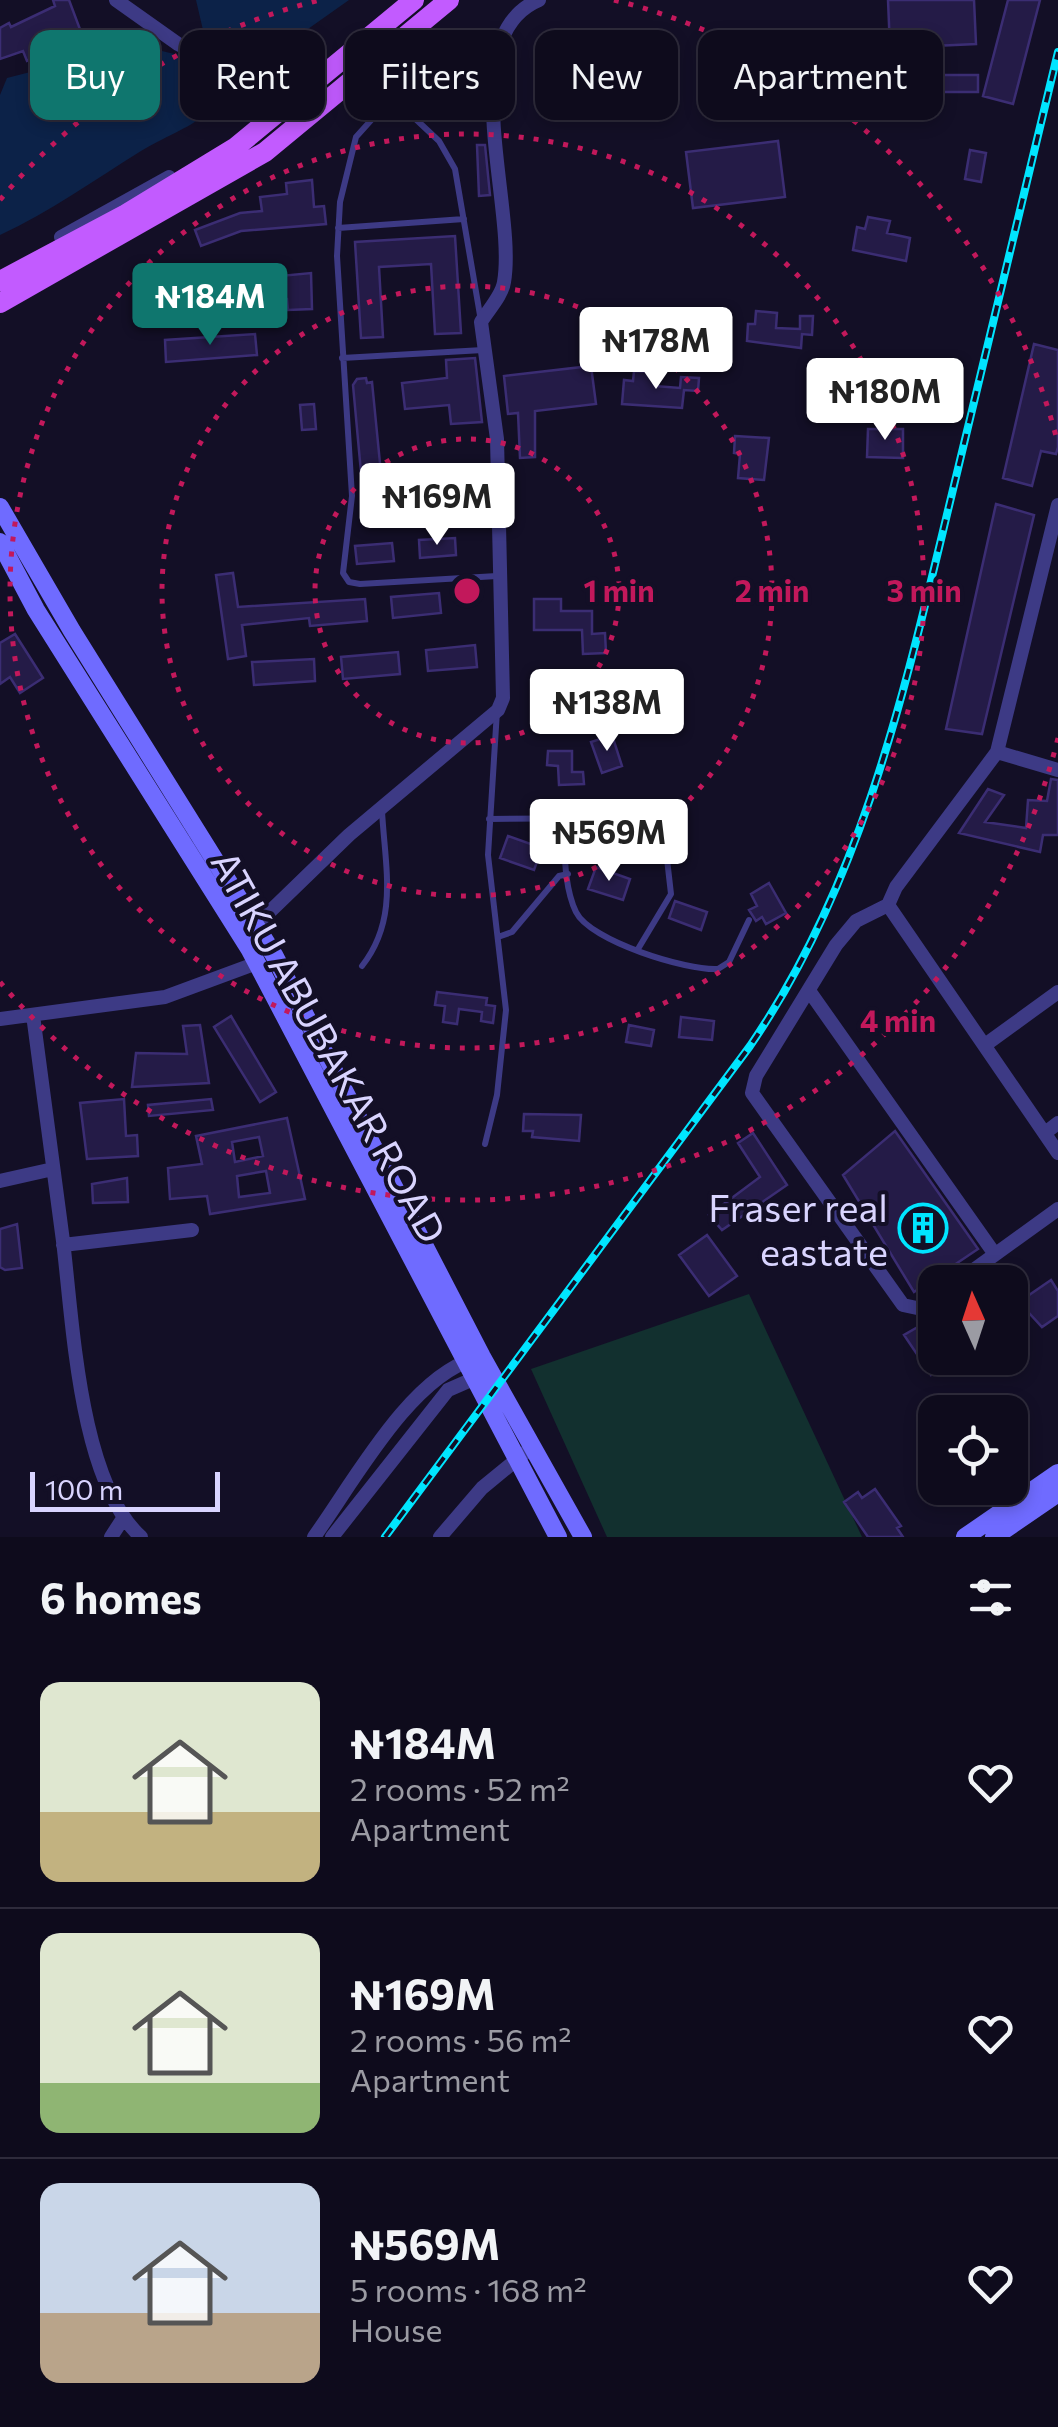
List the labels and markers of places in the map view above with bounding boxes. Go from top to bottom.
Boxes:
pin: ₦184M [140,263,280,348]
pin: ₦178M [586,307,726,392]
pin: ₦180M [815,358,955,443]
pin: ₦169M [367,463,507,548]
centre of rings [449,573,485,609]
pin: ₦138M [537,669,677,754]
pin: ₦569M [539,799,679,884]
place label: Fraser real eastate [708,1183,888,1274]
building icon: Fraser real eastate [897,1202,949,1254]

